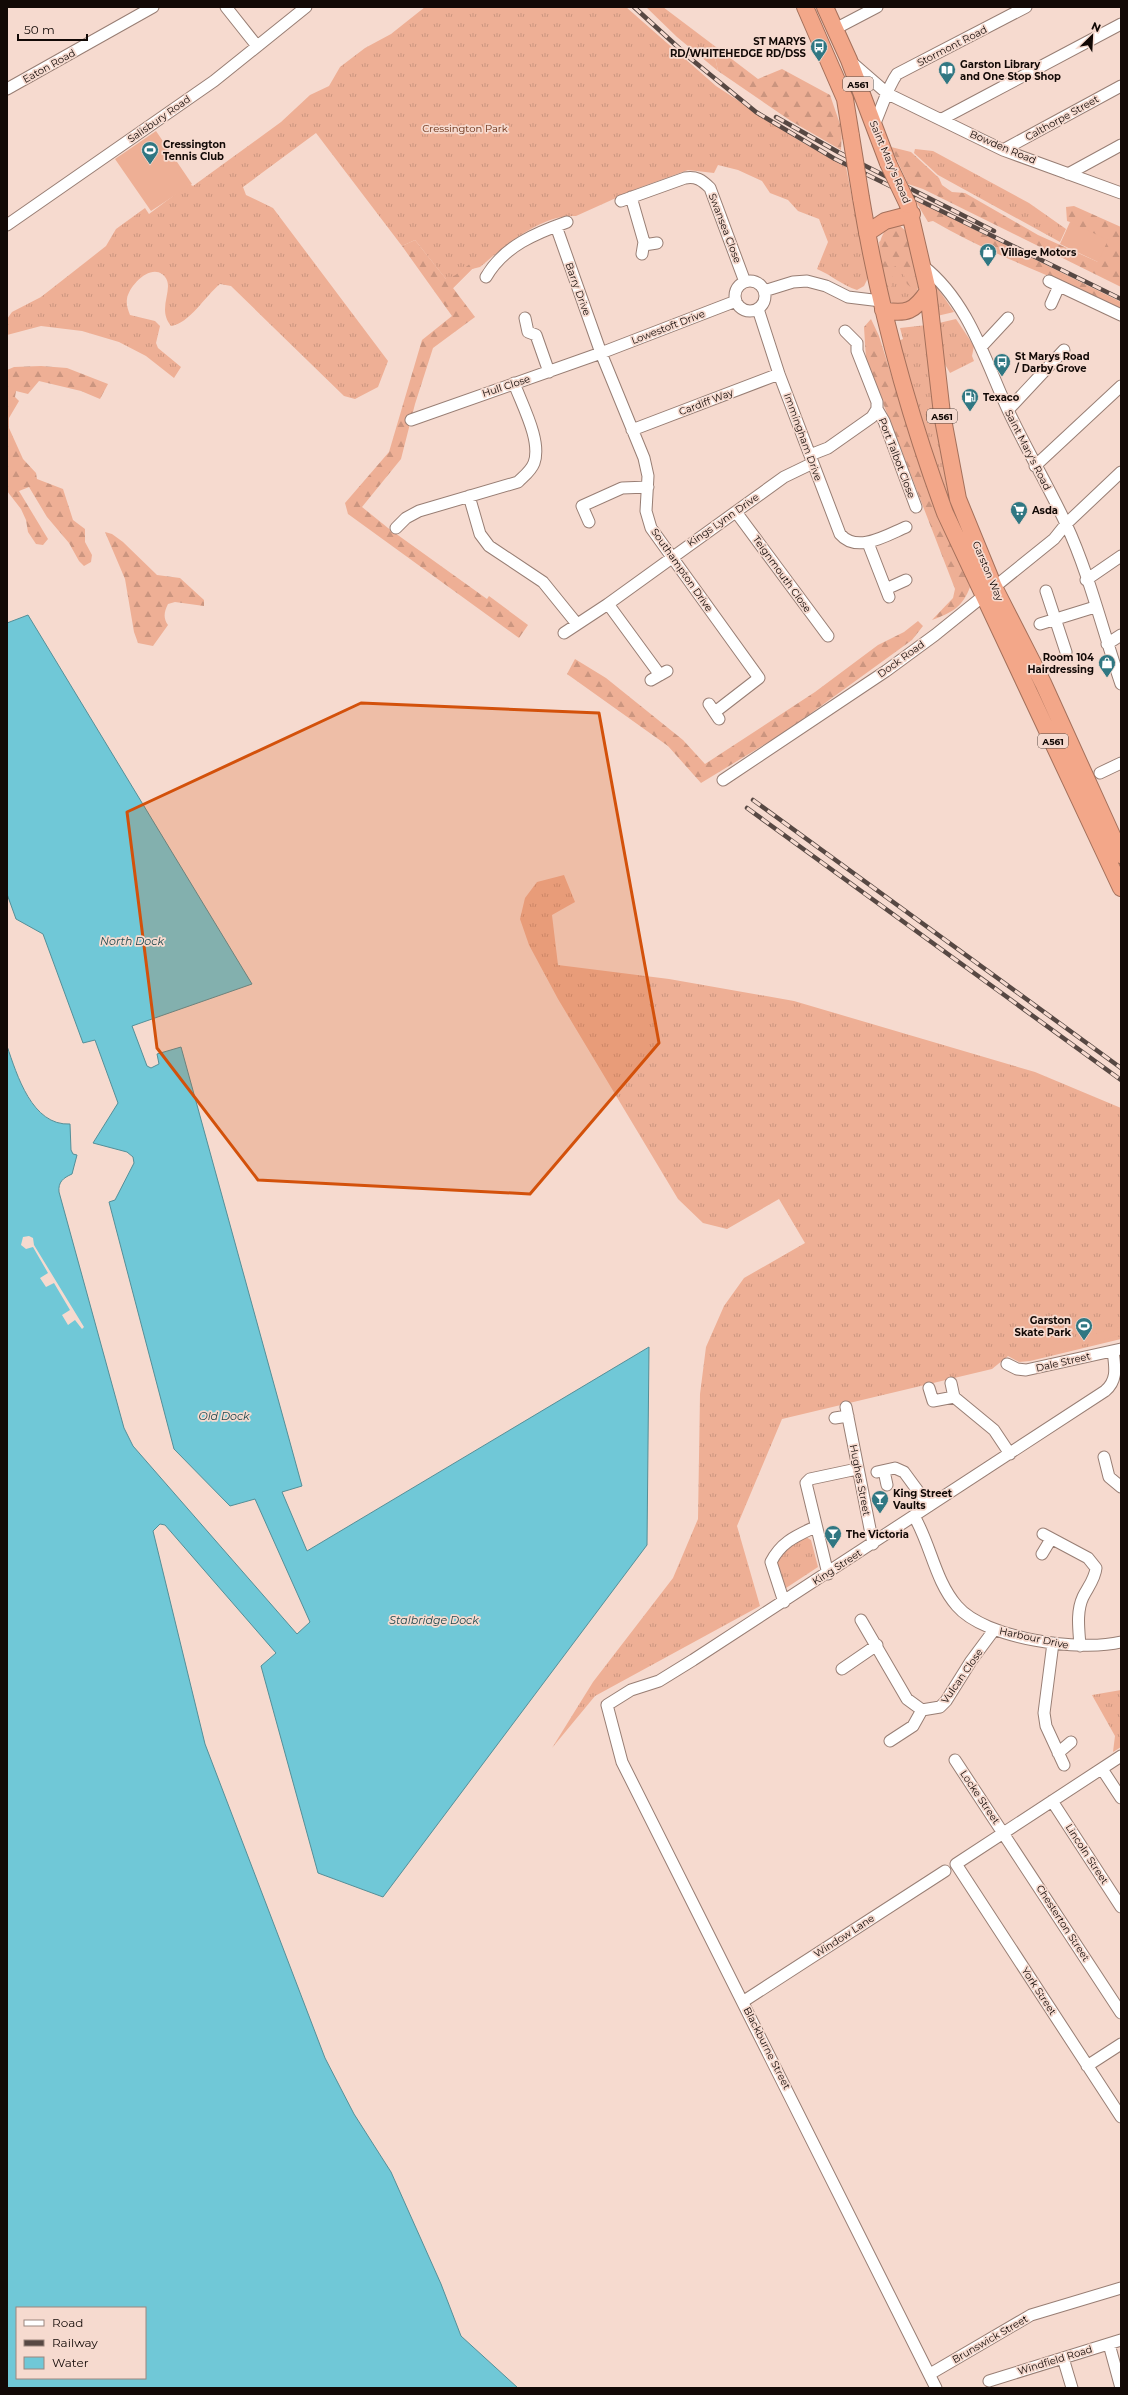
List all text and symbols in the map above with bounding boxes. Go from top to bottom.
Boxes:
scale bar [18,16,87,42]
north arrow [1072,16,1112,56]
text: N [1089,19,1103,35]
text: 50 m [24,22,55,37]
street label: Stormont Road [915,23,989,69]
place label: ST MARYS RD/WHITEHEDGE RD/DSS [670,35,807,60]
bus stop icon: ST MARYS RD/WHITEHEDGE RD/DSS [809,37,829,62]
street label: Eaton Road [20,46,78,86]
place label: Garston Library and One Stop Shop [960,58,1061,83]
library icon: Garston Library and One Stop Shop [937,60,957,85]
road number: A561 [843,77,873,91]
street label: Salisbury Road [125,92,193,146]
street label: Calthorpe Street [1023,92,1101,144]
street label: Saint Mary's Road [867,119,913,205]
park label: Cressington Park [422,122,508,135]
street label: Bowden Road [968,127,1038,167]
place label: Cressington Tennis Club [163,138,226,163]
sports icon: Cressington Tennis Club [140,140,160,165]
street label: Swansea Close [706,191,744,265]
shop icon: Village Motors [978,242,998,267]
place label: Village Motors [1000,246,1077,259]
street label: Barry Drive [562,261,594,317]
street label: Lowestoft Drive [629,307,707,347]
place label: St Marys Road / Darby Grove [1014,350,1090,375]
bus stop icon: St Marys Road / Darby Grove [992,352,1012,377]
street label: Hull Close [480,372,532,400]
street label: Cardiff Way [677,385,736,418]
fuel station icon: Texaco [960,387,980,412]
street label: Immingham Drive [781,391,825,483]
place label: Texaco [983,391,1020,404]
street label: Saint Mary's Road [1002,408,1054,492]
road number: A561 [927,409,957,423]
street label: Port Talbot Close [876,416,918,500]
street label: Kings Lynn Drive [685,490,761,550]
supermarket icon: Asda [1009,500,1029,525]
place label: Asda [1031,504,1058,517]
street label: Southampton Drive [648,526,716,614]
street label: Teignmouth Close [750,533,814,615]
street label: Garston Way [970,539,1007,603]
street label: Dock Road [875,638,927,680]
place label: Room 104 Hairdressing [1027,651,1094,676]
shop icon: Room 104 Hairdressing [1097,653,1117,678]
road number: A561 [1038,734,1068,748]
water label: North Dock [100,934,164,948]
place label: Garston Skate Park [1015,1314,1071,1339]
sports icon: Garston Skate Park [1074,1316,1094,1341]
street label: Dale Street [1034,1349,1092,1375]
water label: Old Dock [198,1409,250,1423]
street label: Hughes Street [847,1443,873,1517]
place label: King Street Vaults [892,1487,953,1512]
bar icon: King Street Vaults [870,1489,890,1514]
bar icon: The Victoria [823,1524,843,1549]
place label: The Victoria [846,1528,909,1541]
street label: King Street [810,1546,864,1588]
water label: Stalbridge Dock [389,1613,479,1627]
street label: Harbour Drive [998,1624,1070,1652]
street label: Vulcan Close [938,1646,986,1706]
street label: Locke Street [957,1768,1003,1826]
street label: Lincoln Street [1063,1821,1111,1887]
street label: Chesterton Street [1033,1882,1093,1964]
street label: Window Lane [811,1912,877,1960]
street label: York Street [1019,1964,1059,2018]
street label: Blackburne Street [741,2005,793,2091]
legend [16,2307,146,2379]
street label: Brunswick Street [950,2312,1030,2366]
text: Road [52,2315,83,2330]
text: Railway [52,2335,98,2350]
street label: Windfield Road [1016,2342,1094,2378]
text: Water [52,2355,89,2370]

